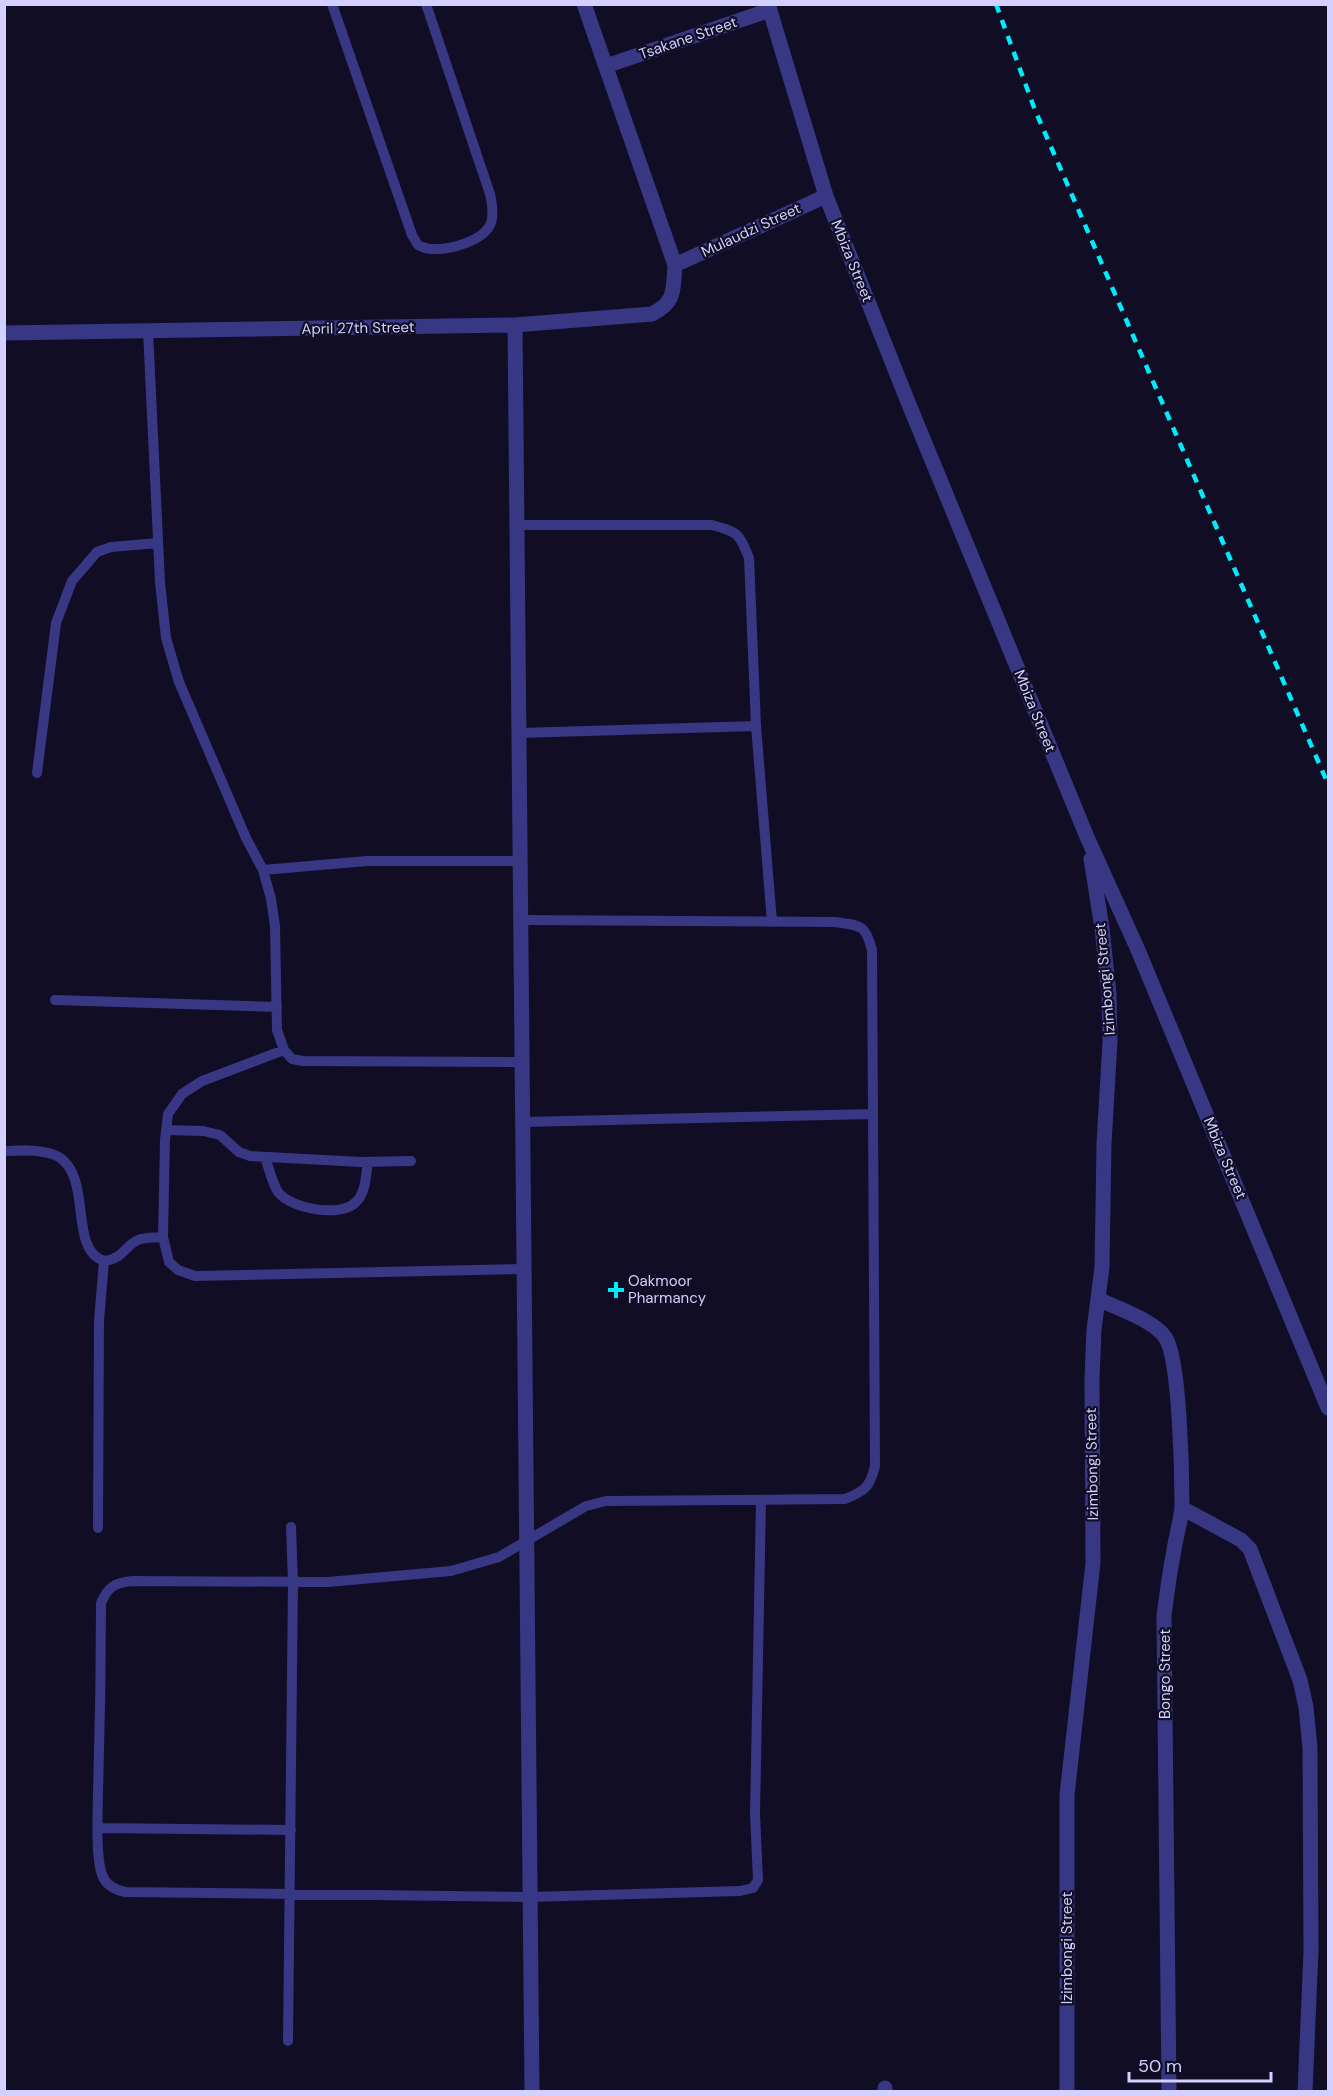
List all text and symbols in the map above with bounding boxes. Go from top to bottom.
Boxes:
street label: Tsakane Street [636,12,740,64]
street label: Mulaudzi Street [698,198,804,262]
street label: Mbiza Street [826,217,878,305]
street label: April 27th Street [301,317,415,339]
street label: Mbiza Street [1009,667,1061,755]
street label: Izimbongi Street [1090,922,1120,1036]
street label: Mbiza Street [1199,1114,1251,1202]
place label: Oakmoor Pharmancy [628,1271,707,1308]
marker: Oakmoor Pharmancy [609,1283,623,1297]
street label: Izimbongi Street [1081,1407,1103,1521]
street label: Bongo Street [1155,1629,1175,1719]
street label: Izimbongi Street [1057,1892,1077,2004]
scale bar [1129,2045,1272,2083]
text: 50 m [1138,2054,1182,2078]

